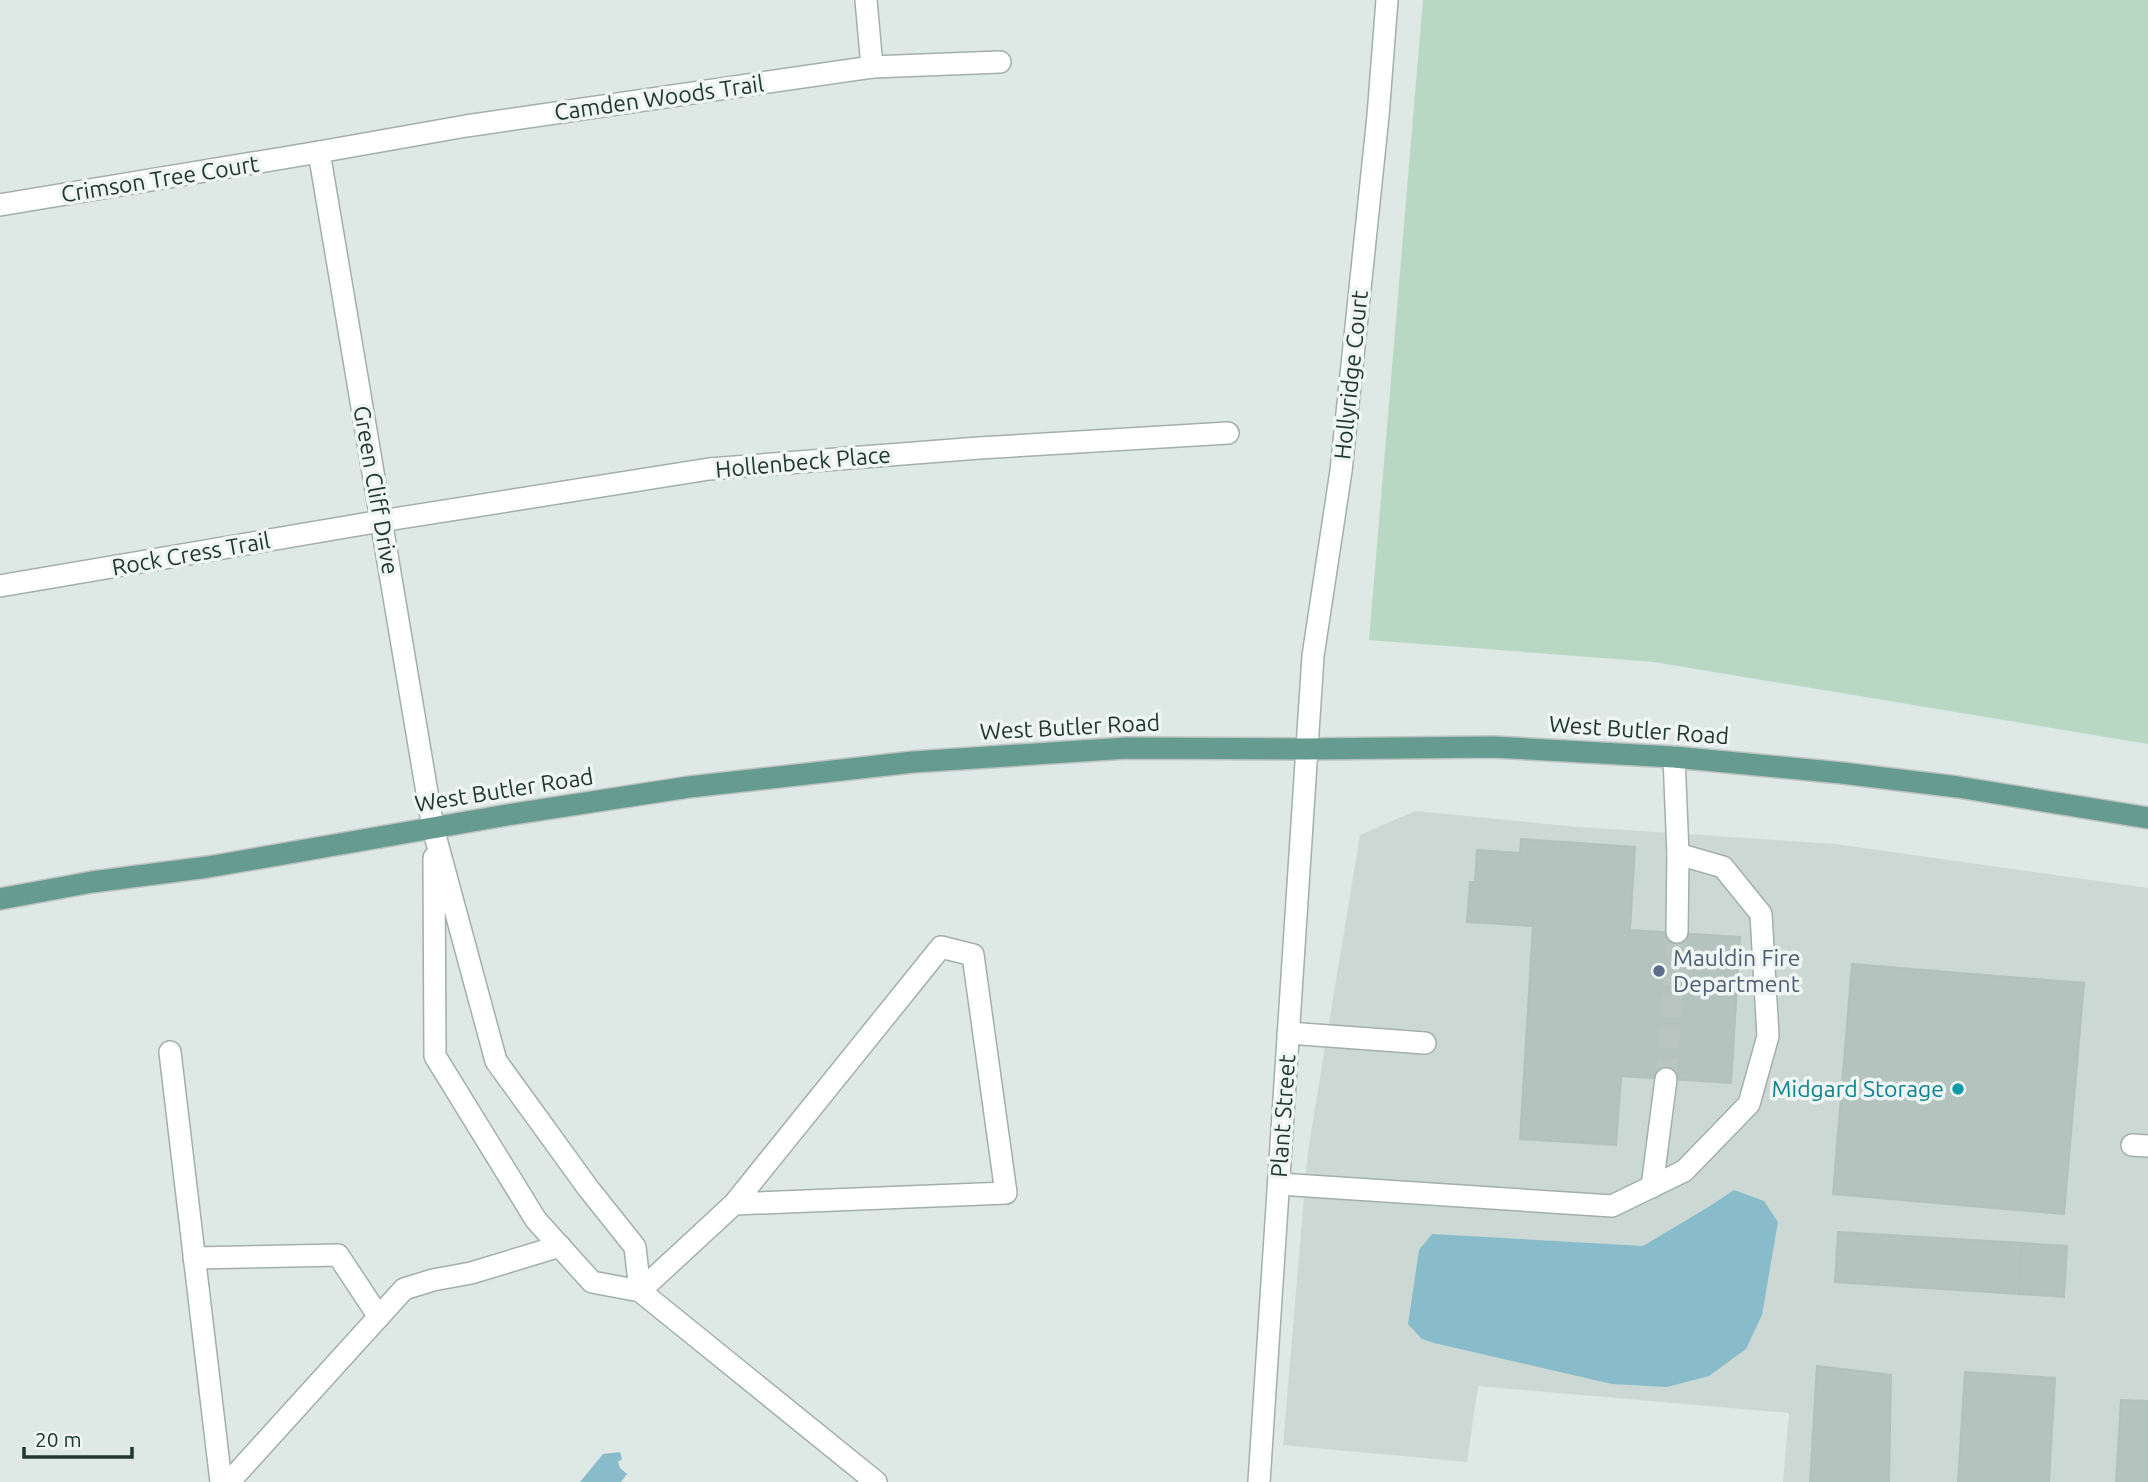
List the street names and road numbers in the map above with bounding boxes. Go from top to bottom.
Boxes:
street label: Camden Woods Trail [553,70,765,125]
street label: Crimson Tree Court [59,151,261,206]
street label: Hollyridge Court [1329,289,1372,461]
street label: Green Cliff Drive [349,404,404,576]
street label: Hollenbeck Place [714,441,892,482]
street label: Rock Cress Trail [110,527,272,580]
street label: West Butler Road [979,709,1161,744]
street label: West Butler Road [1548,711,1730,748]
street label: West Butler Road [413,763,595,816]
street label: Plant Street [1266,1054,1299,1178]

